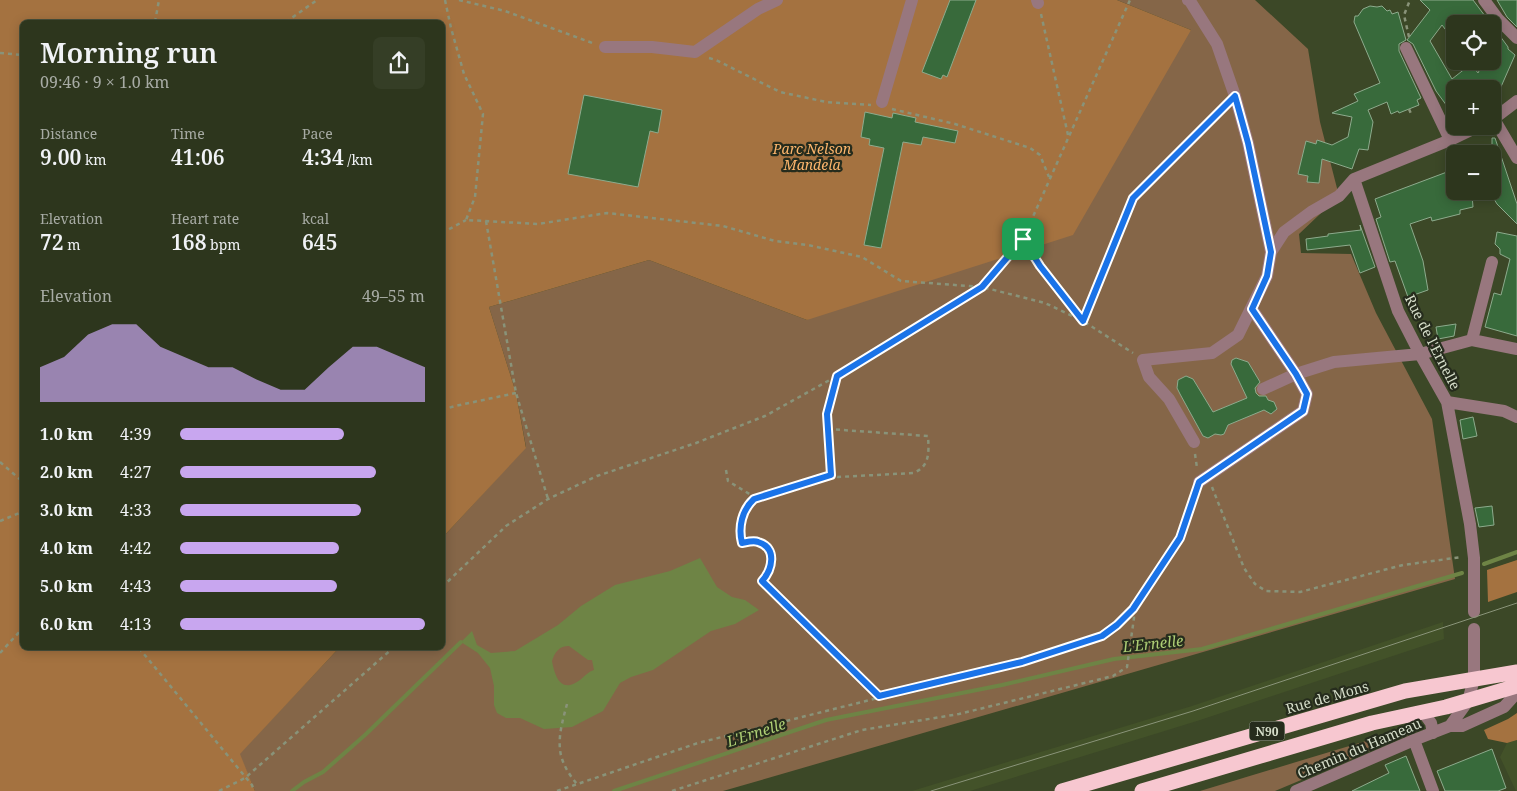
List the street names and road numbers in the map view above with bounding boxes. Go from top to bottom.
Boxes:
street label: Rue de l'Ernelle [1401,291,1465,393]
street label: Rue de Mons [1283,676,1371,718]
street label: Chemin du Hameau [1294,713,1424,783]
road number: N90 [1250,721,1284,740]

